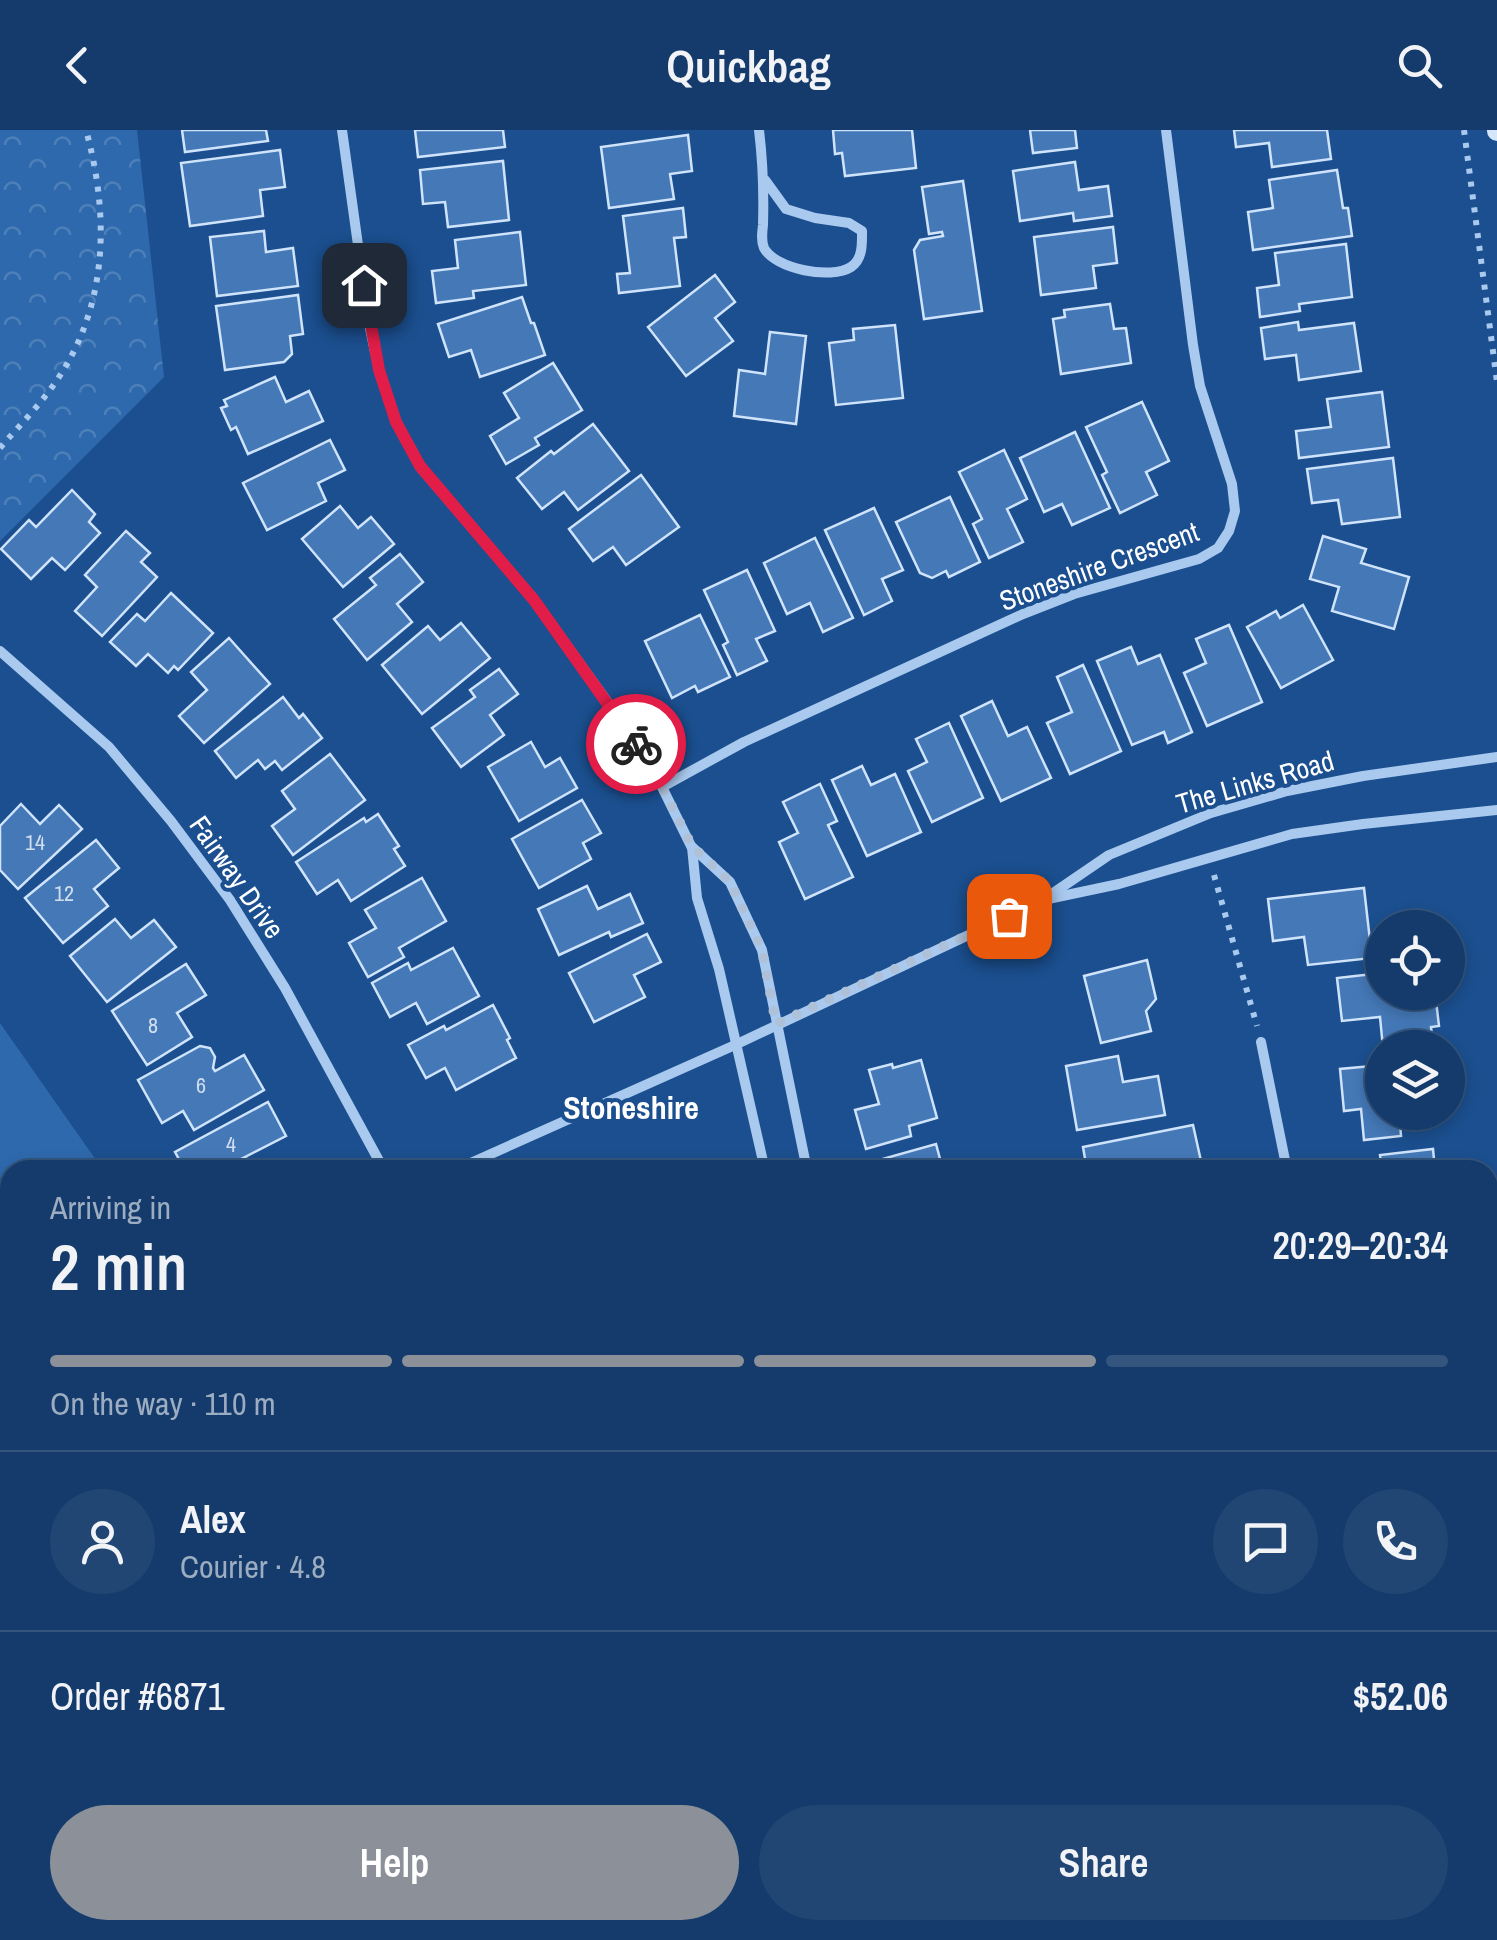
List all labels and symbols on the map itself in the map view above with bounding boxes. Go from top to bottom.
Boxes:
pin [322,243,407,328]
street label: Stoneshire Crescent [994,512,1204,620]
courier [586,694,686,794]
street label: The Links Road [1172,741,1338,823]
street label: Fairway Drive [181,808,293,946]
house number: 14 [25,827,45,857]
pin [967,874,1052,959]
house number: 12 [54,878,74,908]
house number: 8 [148,1010,158,1040]
house number: 6 [196,1070,206,1100]
district label: Stoneshire [563,1086,699,1129]
house number: 4 [226,1129,236,1159]

